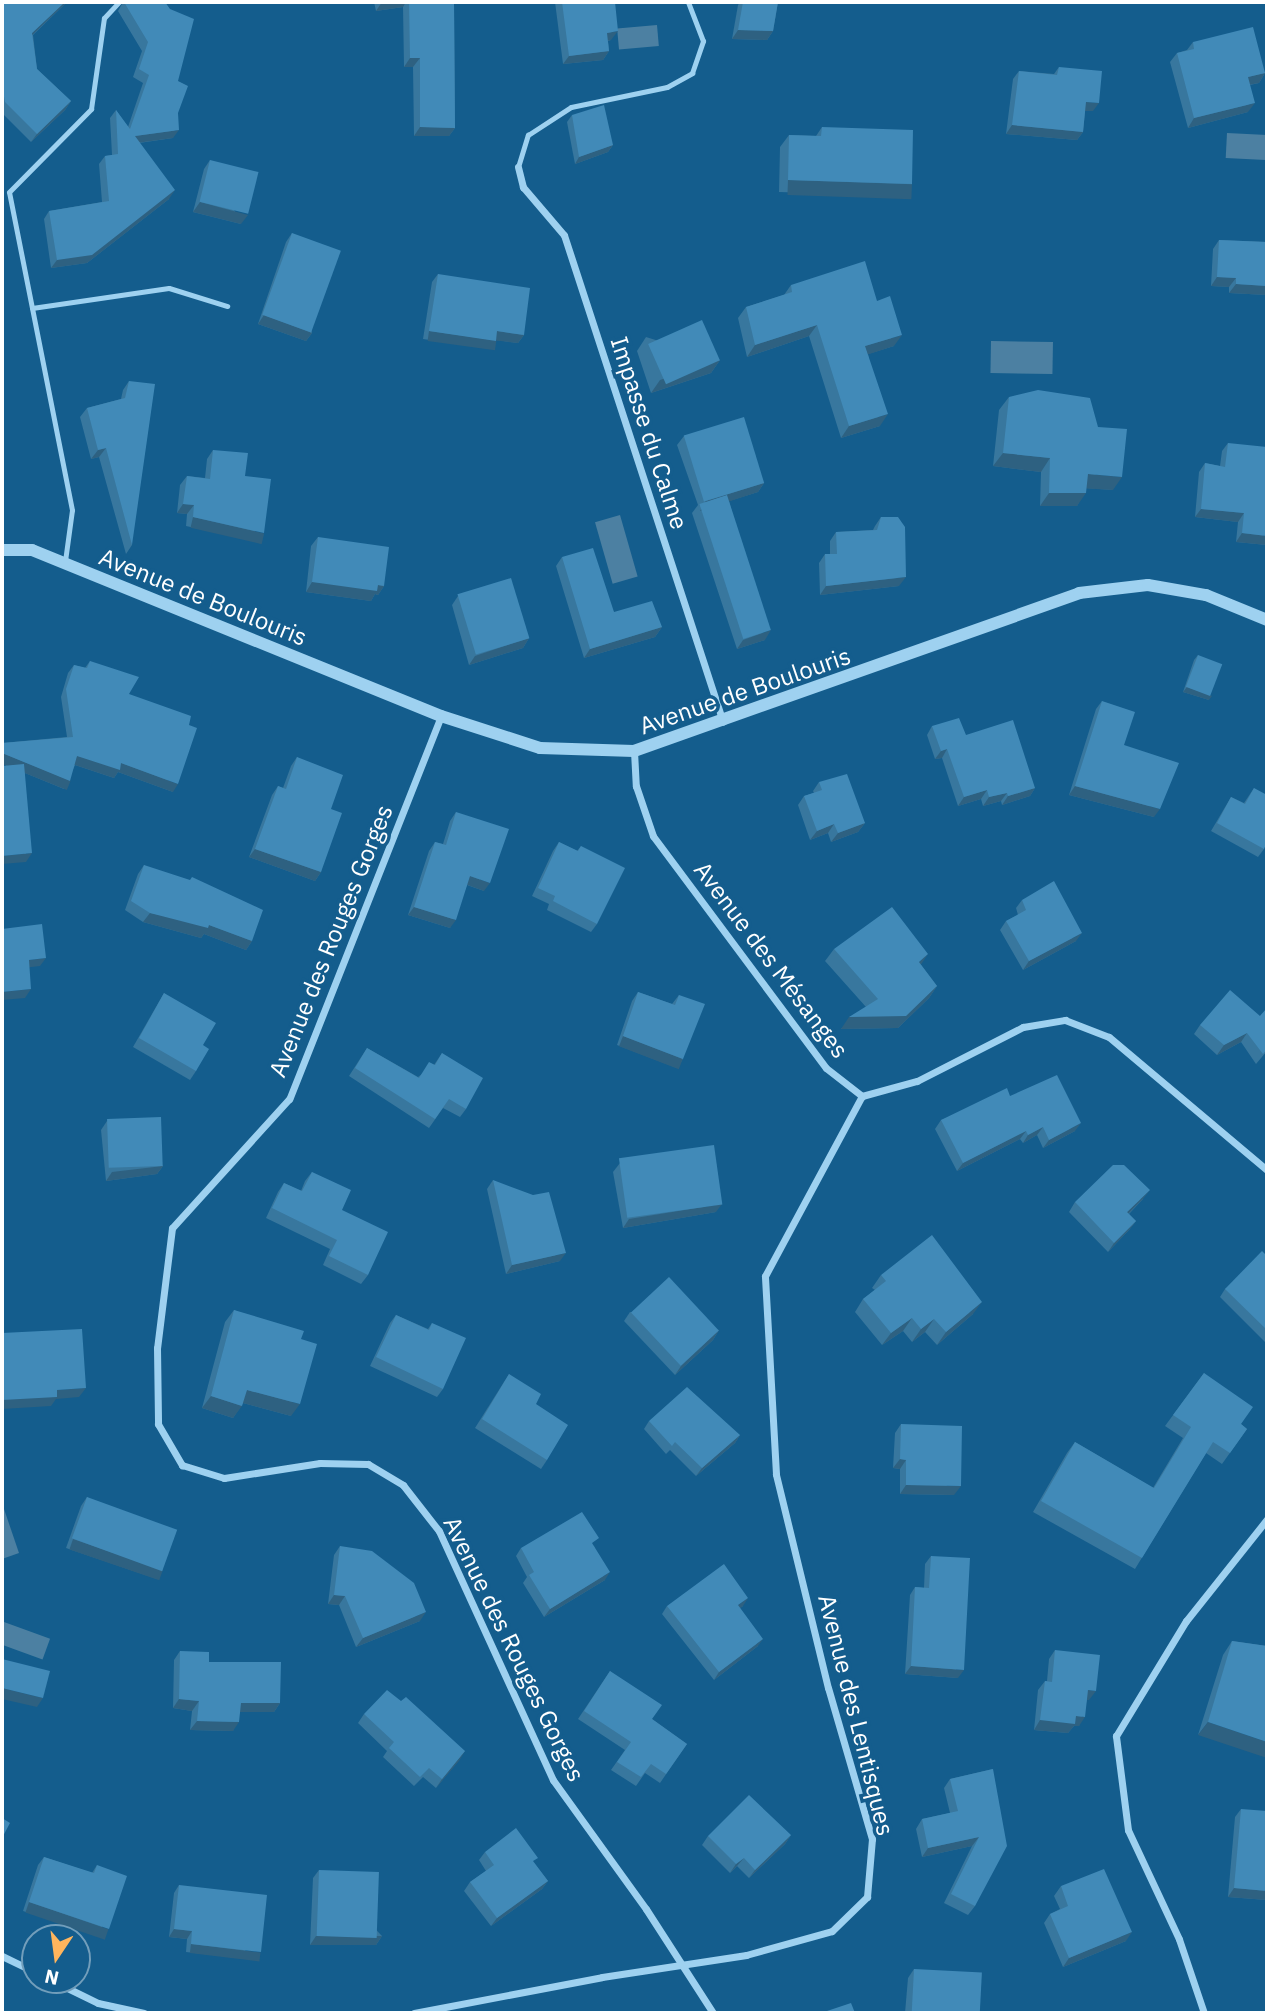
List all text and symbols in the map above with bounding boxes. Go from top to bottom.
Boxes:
street label: Impasse du Calme [604,333,694,533]
street label: Avenue de Boulouris [95,542,311,652]
street label: Avenue de Boulouris [636,641,854,741]
street label: Avenue des Rouges Gorges [263,801,399,1081]
street label: Avenue des Mésanges [688,856,854,1064]
street label: Avenue des Rouges Gorges [437,1512,591,1786]
street label: Avenue des Lentisques [812,1592,900,1838]
north arrow [21,1924,91,1994]
text: N [42,1964,61,1991]

